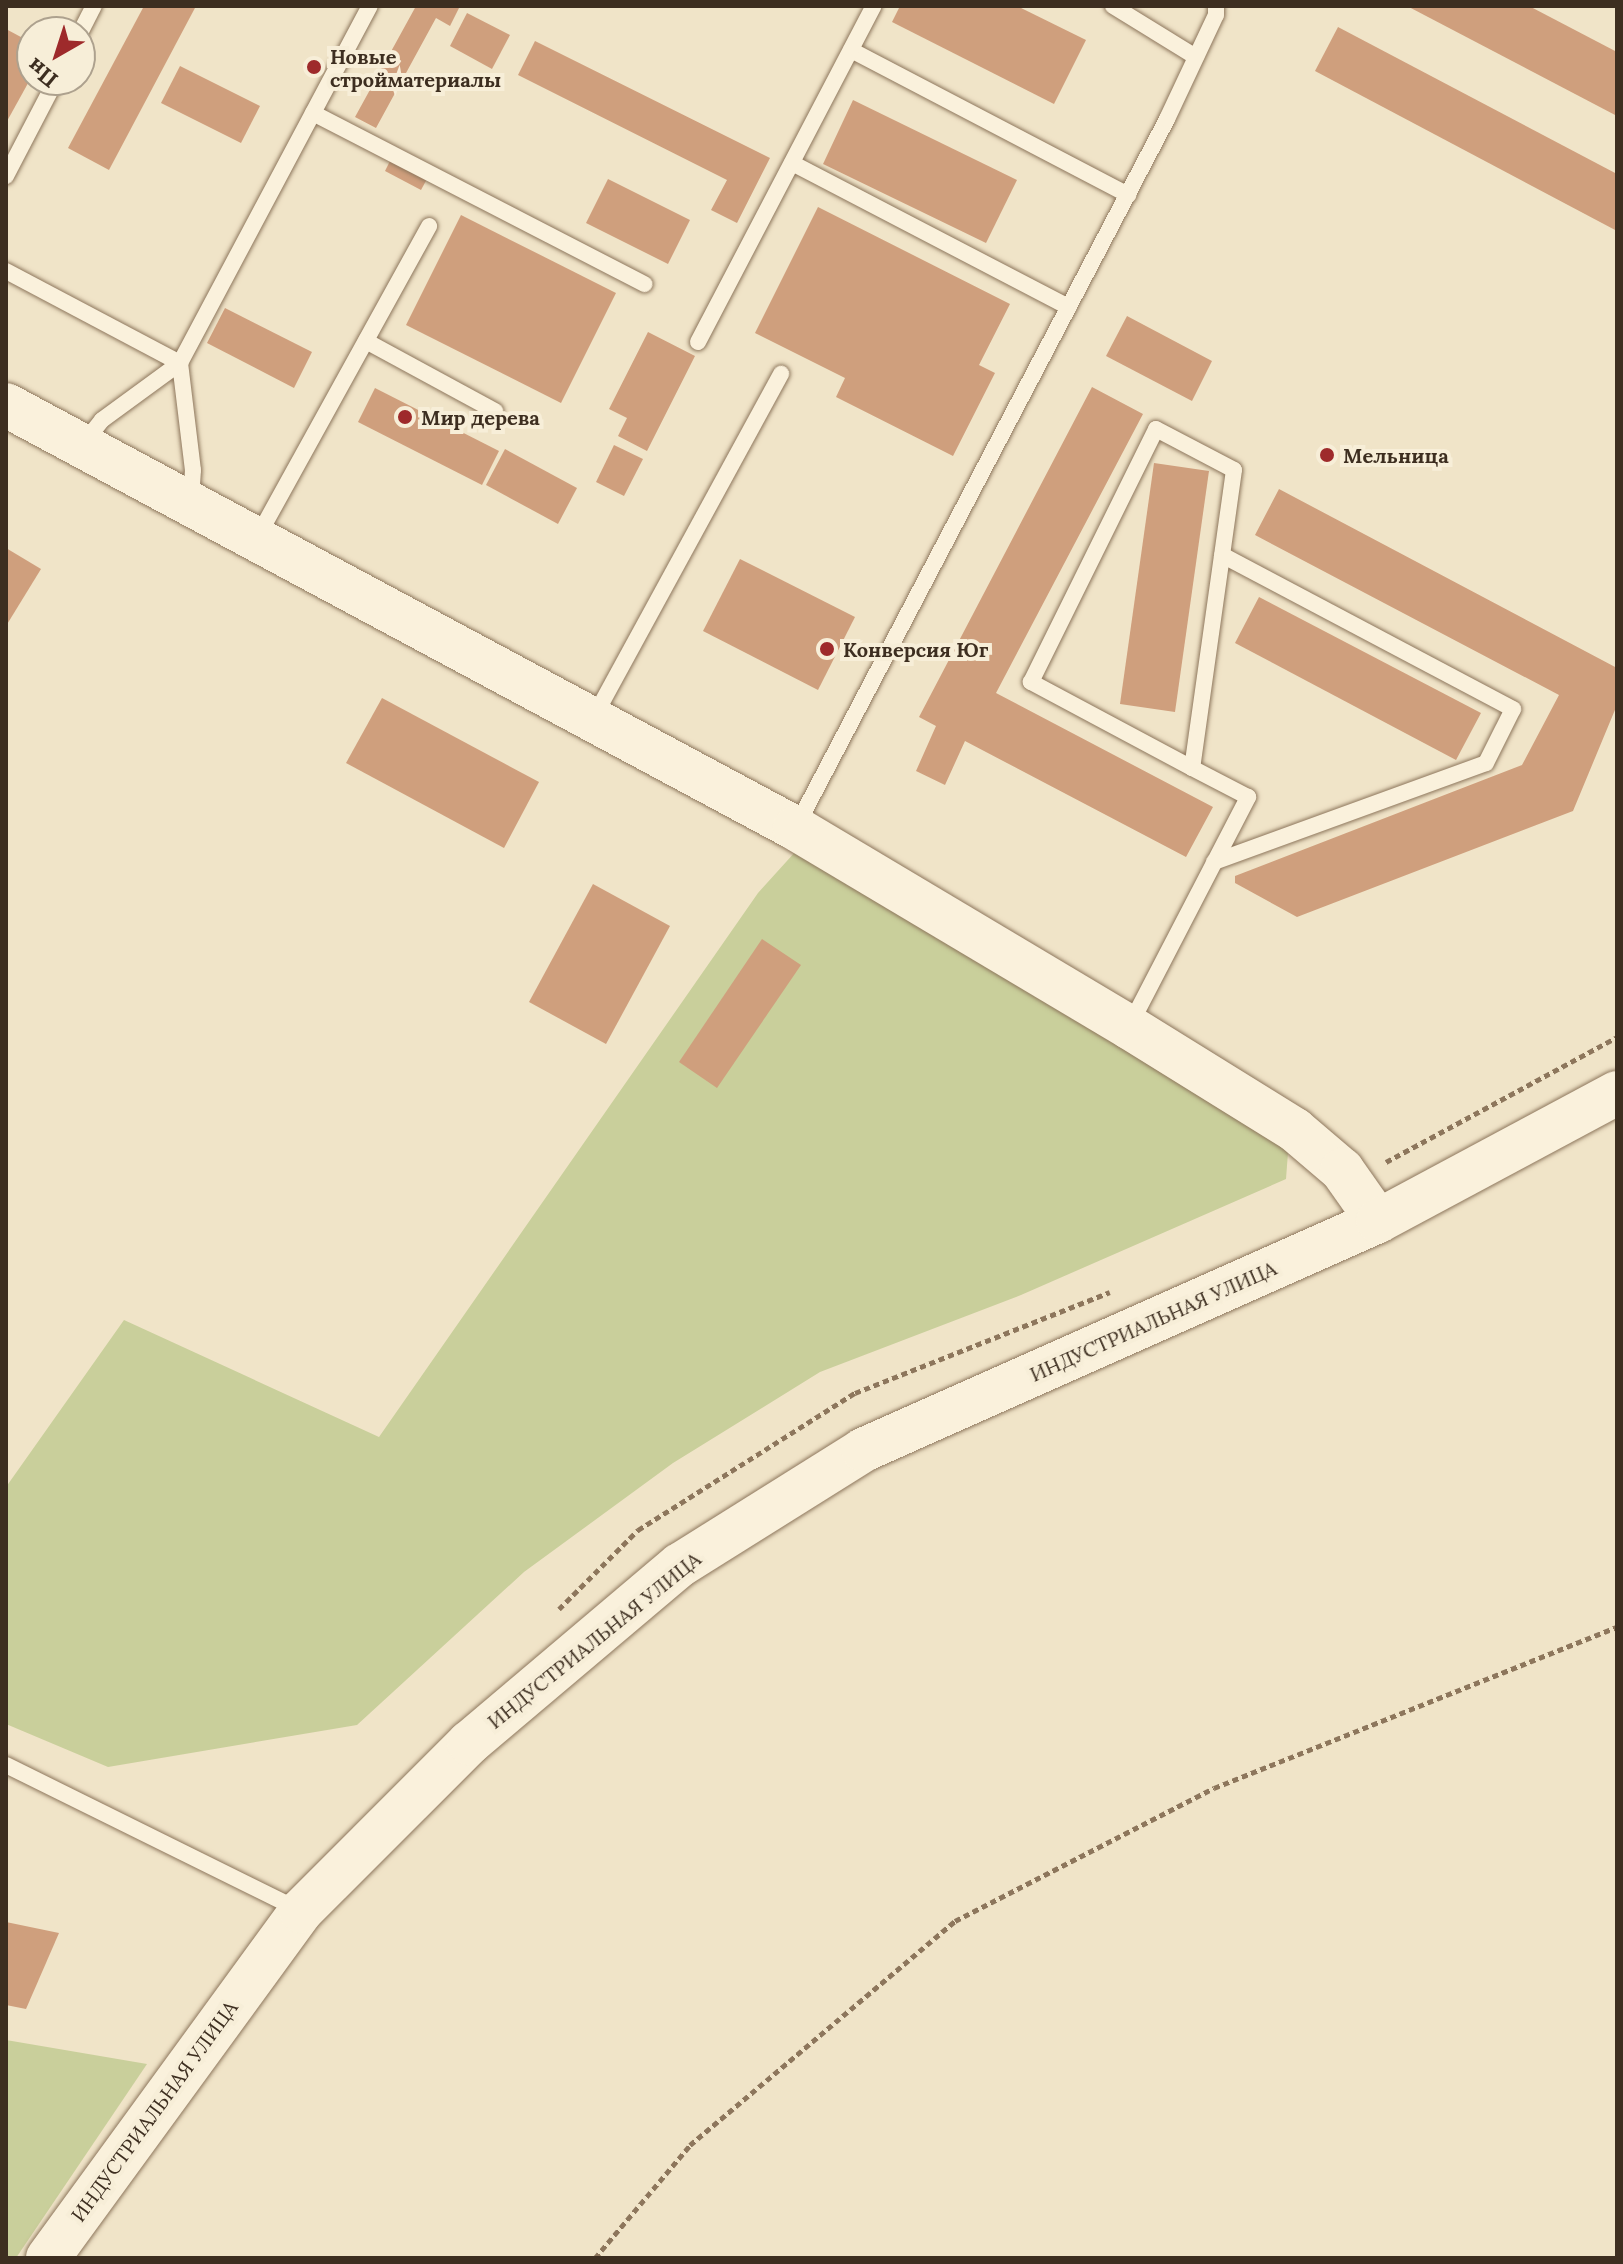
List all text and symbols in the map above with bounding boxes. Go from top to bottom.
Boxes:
north arrow [16,16,96,96]
place label: Новые стройматериалы [330,44,501,91]
text: Пн [21,52,63,94]
marker: Новые стройматериалы [305,58,323,76]
place label: Мир дерева [421,405,540,429]
marker: Мир дерева [396,408,414,426]
place label: Мельница [1343,443,1449,467]
marker: Мельница [1318,446,1336,464]
place label: Конверсия Юг [843,637,989,661]
marker: Конверсия Юг [818,640,836,658]
street label: ИНДУСТРИАЛЬНАЯ УЛИЦА [1026,1256,1280,1386]
street label: ИНДУСТРИАЛЬНАЯ УЛИЦА [483,1547,705,1733]
street label: ИНДУСТРИАЛЬНАЯ УЛИЦА [66,1996,242,2226]

